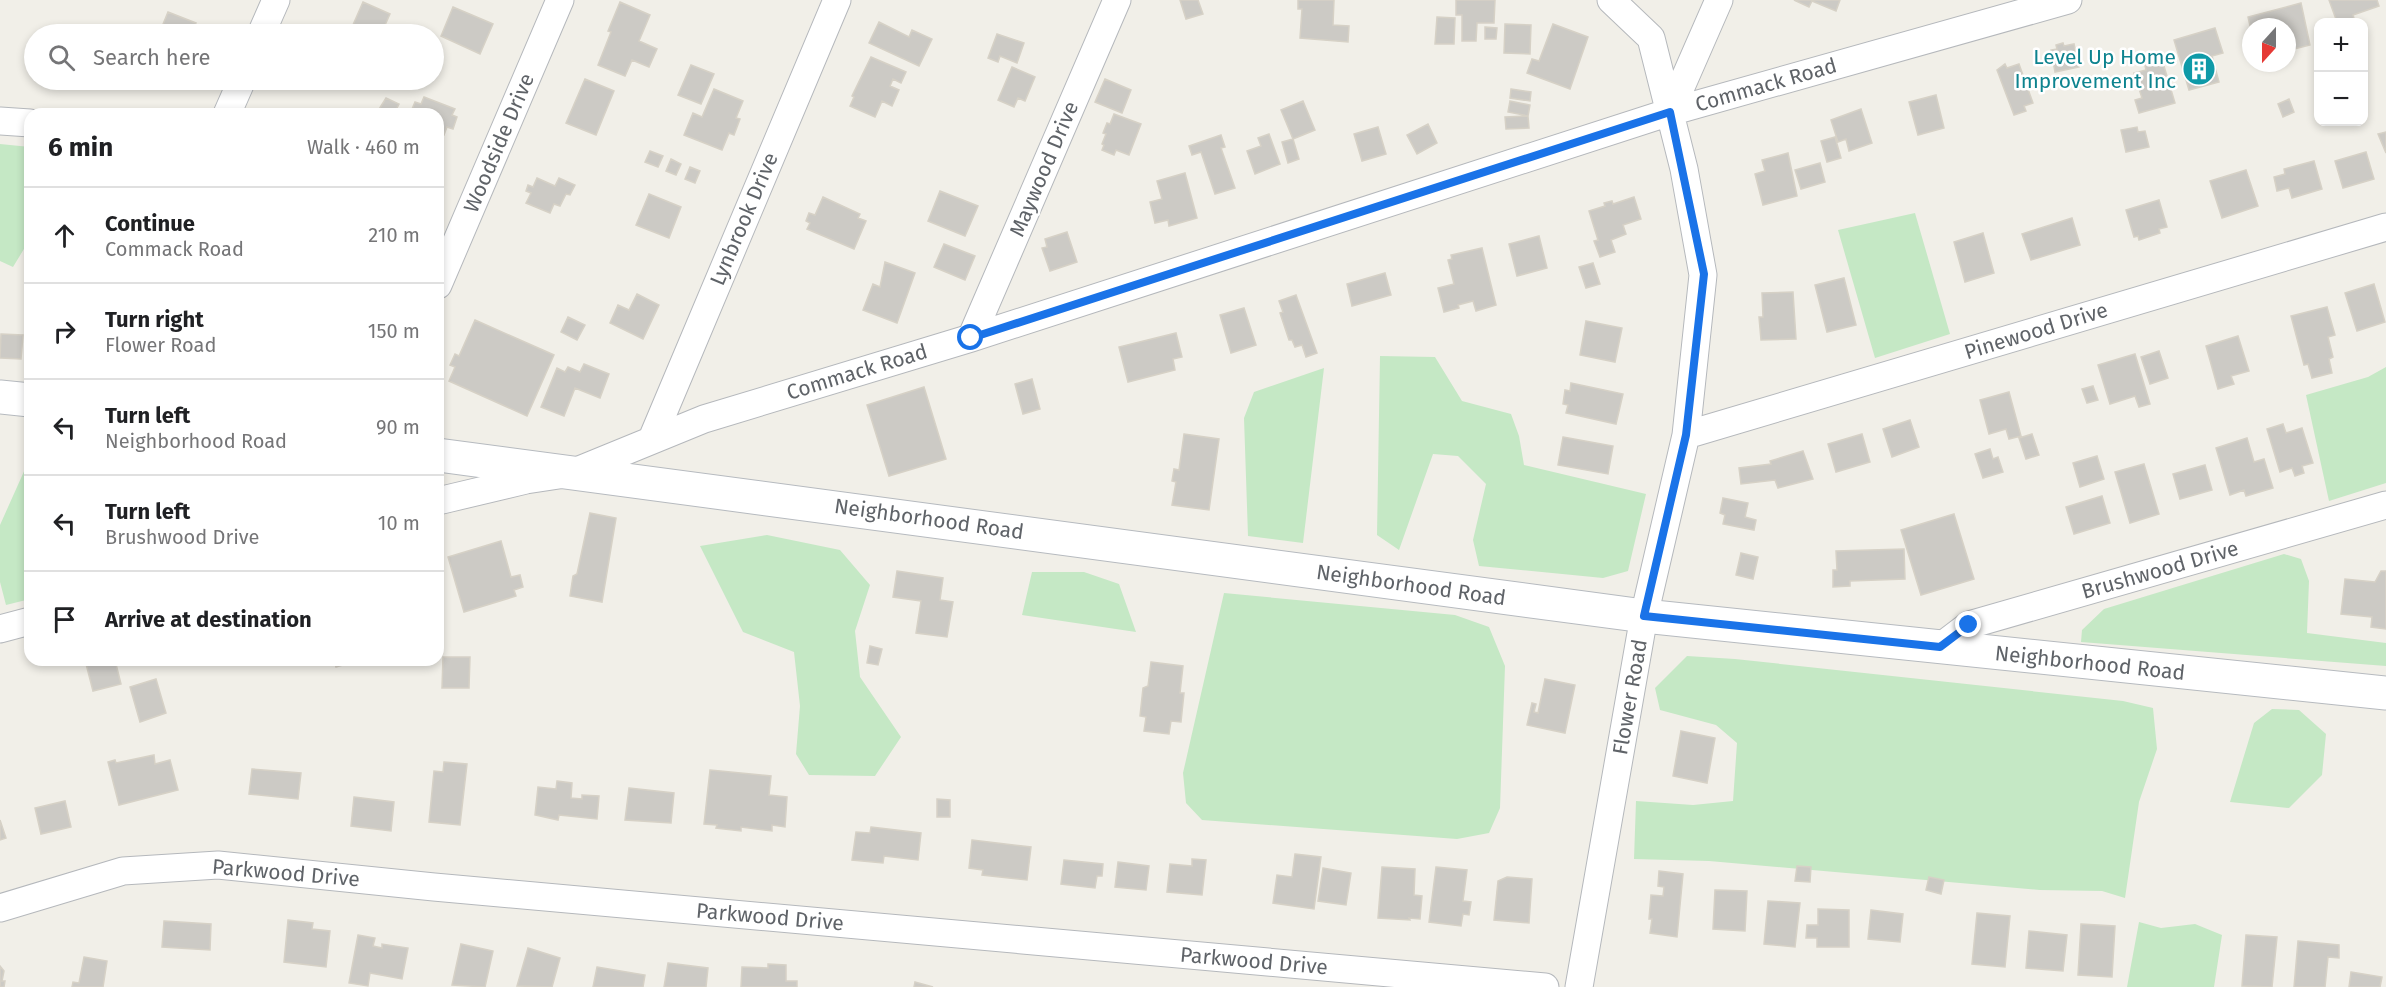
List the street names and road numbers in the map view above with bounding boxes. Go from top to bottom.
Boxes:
street label: Commack Road [1692,52,1840,118]
street label: Woodside Drive [458,69,540,217]
street label: Maywood Drive [1004,97,1084,241]
street label: Lynbrook Drive [704,149,784,289]
street label: Pinewood Drive [1961,297,2111,365]
street label: Commack Road [783,338,931,406]
street label: Neighborhood Road [833,493,1025,545]
street label: Brushwood Drive [2078,535,2242,605]
street label: Neighborhood Road [1315,559,1507,611]
street label: Flower Road [1607,637,1653,757]
street label: Neighborhood Road [1994,640,2186,686]
street label: Parkwood Drive [211,854,361,892]
street label: Parkwood Drive [695,898,845,936]
street label: Parkwood Drive [1179,942,1329,980]

